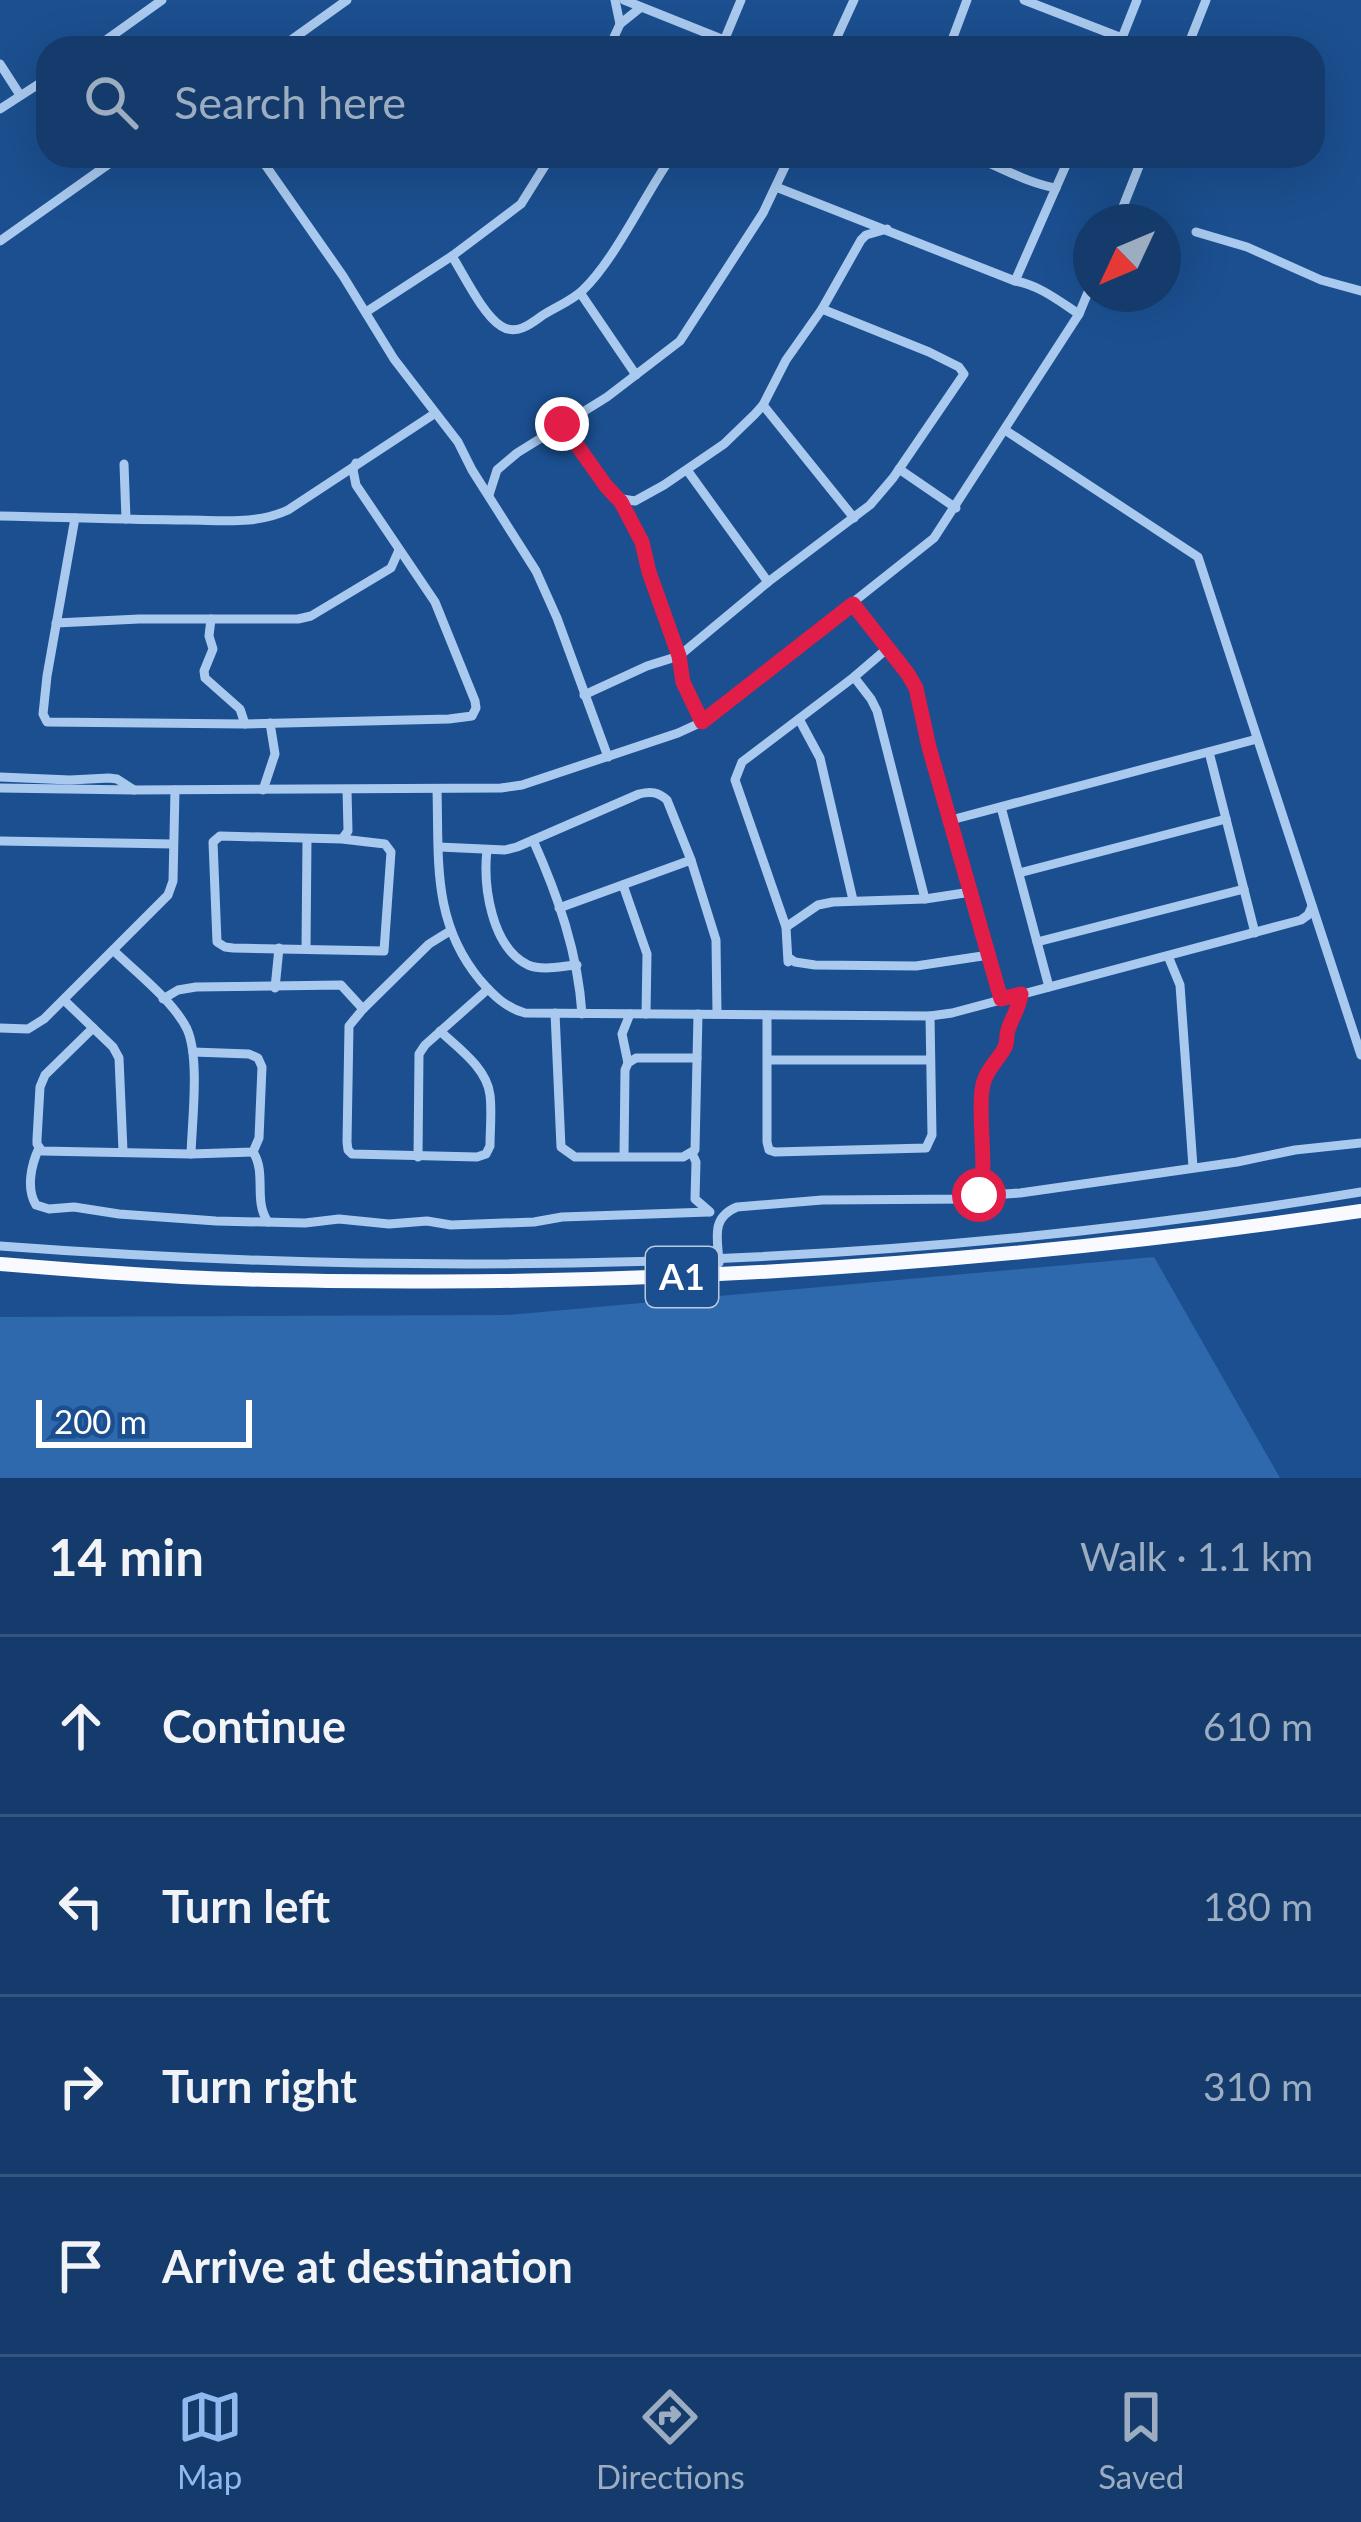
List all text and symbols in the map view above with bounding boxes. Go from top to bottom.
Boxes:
search box [36,36,1325,168]
icon: search [78,69,144,135]
text: Search here [174,75,406,129]
north arrow [1073,204,1181,312]
route end [535,397,589,451]
route start [952,1168,1006,1222]
road number: A1 [646,1247,718,1307]
scale bar [36,1394,252,1447]
text: 200 m [54,1401,147,1441]
text: 14 min [48,1526,204,1587]
text: Walk · 1.1 km [1080,1533,1313,1579]
icon: ahead [48,1693,114,1759]
text: Continue [162,1699,346,1753]
text: 610 m [1203,1703,1313,1749]
icon: left [48,1873,114,1939]
text: Turn left [162,1879,330,1933]
text: 180 m [1203,1883,1313,1929]
icon: right [48,2053,114,2119]
text: Turn right [162,2059,357,2113]
text: 310 m [1203,2063,1313,2109]
icon: arrive [48,2233,114,2299]
text: Arrive at destination [162,2239,573,2293]
tab: Map [177,2384,243,2496]
tab: Directions [596,2384,745,2496]
tab: Saved [1098,2384,1184,2496]

